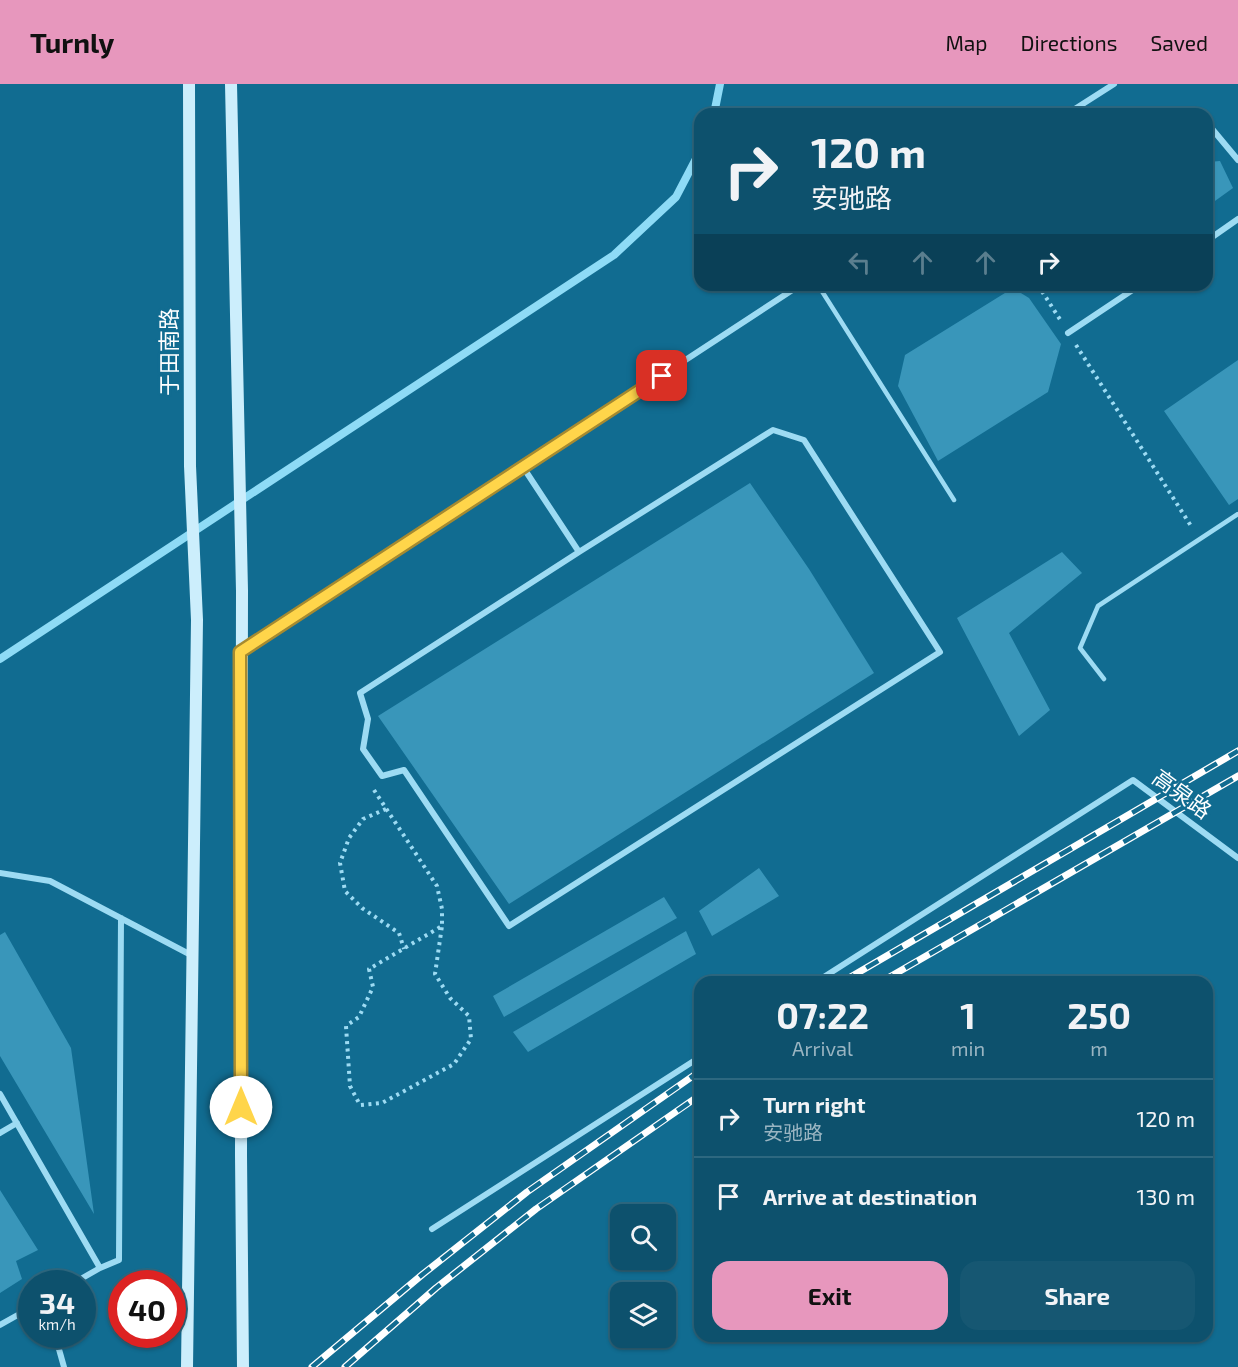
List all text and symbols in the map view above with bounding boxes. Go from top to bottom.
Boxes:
text: Turnly [30,25,114,59]
text: Map [945,30,988,55]
text: Directions [1021,30,1117,55]
text: Saved [1150,30,1208,55]
text: 120 m [811,126,926,176]
icon: right [712,132,790,210]
text: 安驰路 [811,181,892,213]
icon: left [843,246,876,279]
icon: ahead [906,246,939,279]
icon: ahead [969,246,1002,279]
icon: right [1032,246,1065,279]
street label: 于田南路 [155,308,181,396]
pin [636,350,687,401]
icon: arrive [645,359,678,392]
street label: 高泉路 [1148,763,1217,823]
text: 07:22 [776,993,869,1036]
text: 1 [960,993,976,1036]
text: 250 [1067,993,1131,1036]
text: Arrival [792,1036,853,1060]
text: min [951,1036,985,1060]
text: m [1090,1036,1108,1060]
position arrow [209,1075,273,1139]
text: Turn right [763,1091,865,1117]
icon: right [712,1102,745,1135]
text: 120 m [1136,1105,1195,1131]
text: 安驰路 [763,1120,823,1144]
icon: arrive [712,1180,745,1213]
text: Arrive at destination [763,1183,977,1209]
text: 130 m [1137,1183,1195,1209]
map controls [610,1204,676,1348]
button: search [610,1204,676,1270]
button: Exit [712,1261,948,1330]
button: Share [960,1261,1195,1330]
speed limit sign: 40 [108,1270,186,1348]
button: layers [610,1282,676,1348]
text: 34 [39,1284,75,1320]
text: km/h [38,1315,76,1333]

